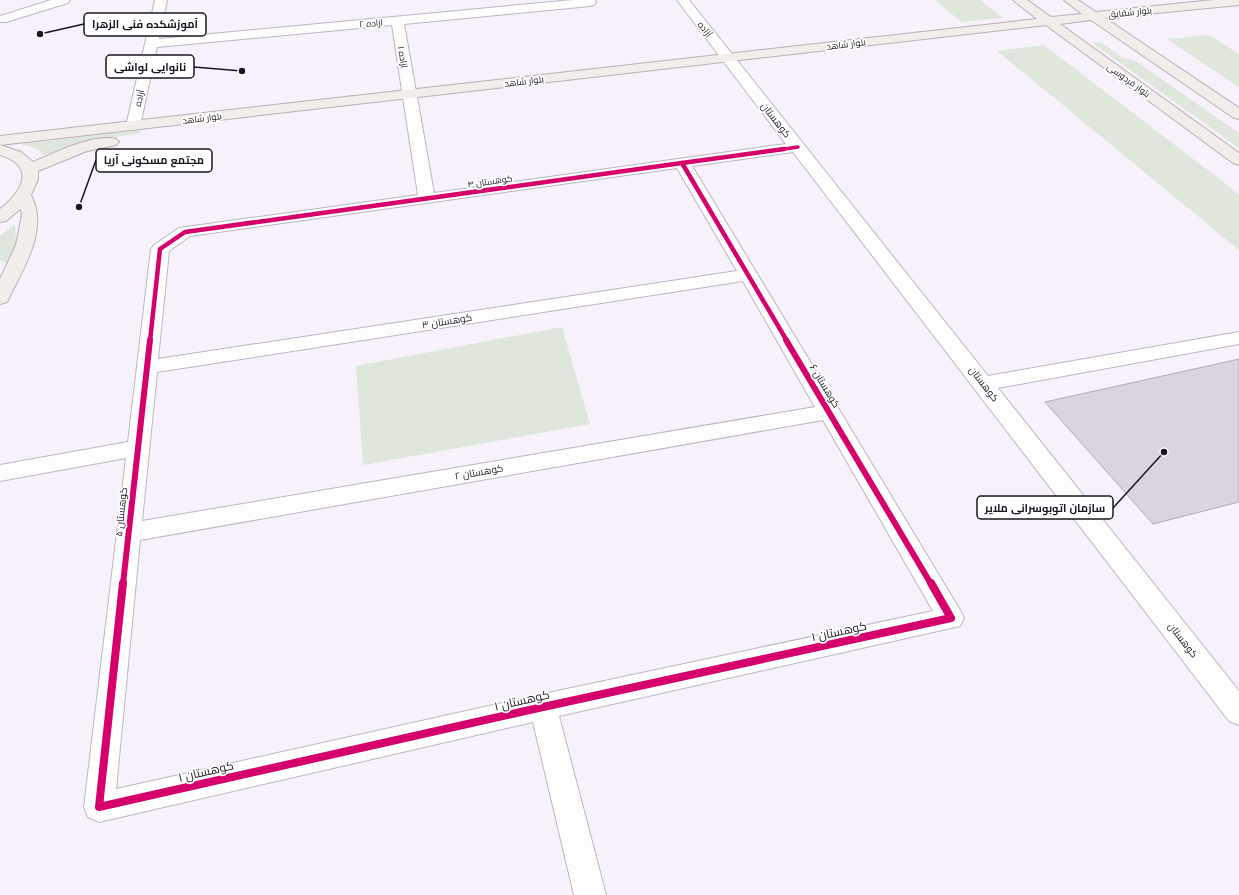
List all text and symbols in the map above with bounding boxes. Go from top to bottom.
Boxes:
street label: بلوار شقایق [1108,4,1152,21]
callout: آموزشکده فنی الزهرا [84,13,206,36]
street label: ازاده ۲ [359,16,383,30]
text: آموزشکده فنی الزهرا [92,17,198,32]
street label: آزاده [696,19,715,39]
street label: بلوار شاهد [826,36,866,52]
street label: ازاده ۱ [396,45,410,69]
callout: نانوایی لواشی [106,55,194,78]
text: نانوایی لواشی [114,60,186,75]
street label: بلوار فردوسی [1105,61,1153,99]
street label: بلوار شاهد [504,73,544,89]
street label: آزاده [132,88,146,107]
street label: کوهستان [758,100,794,140]
street label: بلوار شاهد [182,110,222,126]
callout: مجتمع مسکونی آریا [96,149,212,172]
text: مجتمع مسکونی آریا [104,153,204,168]
street label: کوهستان ۴ [467,172,513,190]
street label: کوهستان ۳ [421,311,473,331]
street label: کوهستان ۶ [807,362,843,410]
street label: کوهستان [966,364,1002,404]
street label: کوهستان ۲ [454,461,504,483]
street label: کوهستان ۵ [112,487,130,537]
callout: سازمان اتوبوسرانی ملایر [977,496,1113,519]
text: سازمان اتوبوسرانی ملایر [984,501,1105,516]
street label: کوهستان ۱ [810,618,868,644]
street label: کوهستان [1165,620,1201,660]
street label: کوهستان ۱ [493,686,551,714]
street label: کوهستان ۱ [177,757,235,785]

